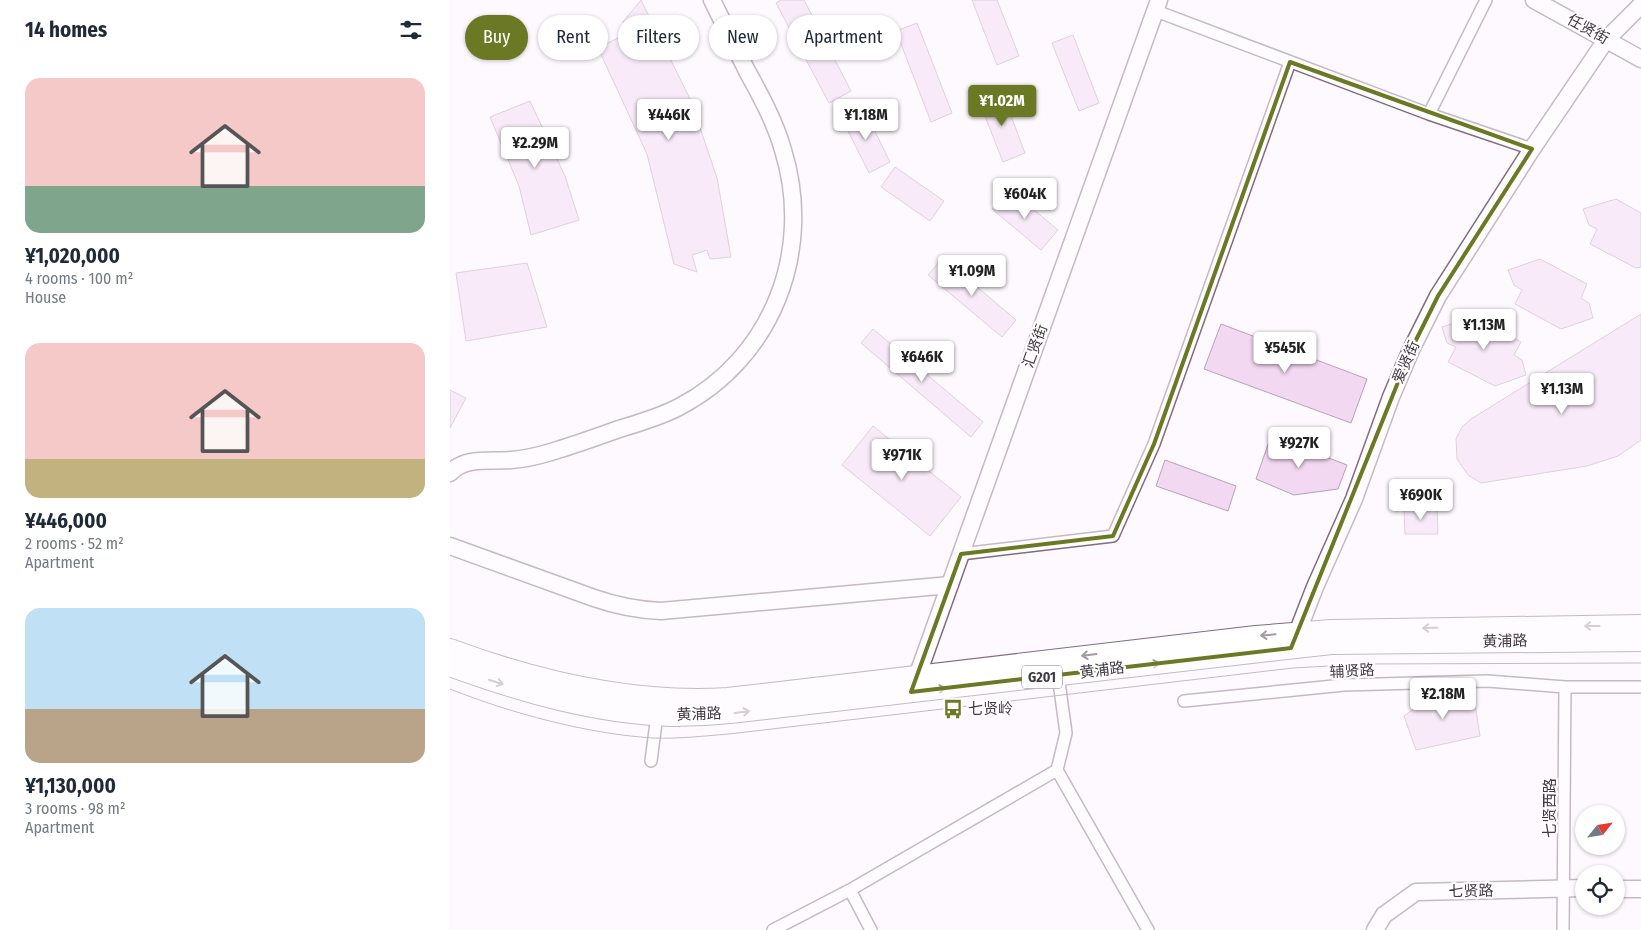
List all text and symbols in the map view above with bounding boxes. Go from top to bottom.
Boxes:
street label: 任贤街 [1564,10,1612,48]
chip: Buy [465,15,528,60]
chip: Rent [538,15,608,60]
chip: Filters [618,15,699,60]
chip: New [709,15,777,60]
chip: Apartment [787,15,901,60]
icon: filters [397,16,425,44]
text: 14 homes [25,17,107,43]
pin: ¥1.02M [961,84,1043,127]
text: ¥1.02M [979,91,1025,110]
pin: ¥446K [634,98,704,141]
pin: ¥1.18M [825,98,907,141]
text: ¥446K [648,105,690,124]
text: ¥1.18M [844,105,888,124]
icon: home [180,111,270,201]
pin: ¥2.29M [494,126,576,169]
text: ¥2.29M [512,133,558,152]
pin: ¥604K [990,178,1060,220]
text: ¥604K [1004,184,1046,203]
text: ¥1,020,000 [25,243,120,269]
pin: ¥1.09M [931,254,1013,297]
text: ¥1.09M [949,261,995,280]
text: 4 rooms · 100 m² [25,269,133,288]
text: House [25,288,66,307]
pin: ¥1.13M [1443,308,1525,351]
text: ¥1.13M [1463,315,1505,334]
street label: 汇贤街 [1019,322,1051,370]
pin: ¥545K [1250,332,1320,374]
text: ¥545K [1264,338,1306,357]
street label: 爱贤街 [1389,338,1423,386]
pin: ¥646K [887,340,957,383]
text: ¥646K [901,347,943,366]
pin: ¥1.13M [1521,372,1603,415]
icon: home [180,376,270,466]
text: ¥1.13M [1541,379,1583,398]
pin: ¥927K [1264,426,1334,469]
text: ¥927K [1279,433,1319,452]
pin: ¥971K [867,438,937,481]
text: ¥971K [883,445,921,464]
pin: ¥690K [1386,478,1456,521]
text: ¥690K [1400,485,1442,504]
text: ¥446,000 [25,508,107,534]
text: 2 rooms · 52 m² [25,534,124,553]
text: Apartment [25,553,94,572]
one-way arrow [1585,621,1601,630]
one-way arrow [1422,623,1438,632]
one-way arrow [1260,630,1276,639]
street label: 黄浦路 [1482,632,1528,650]
icon: home [180,641,270,731]
one-way arrow [1081,650,1097,660]
street label: 黄浦路 [1079,658,1125,682]
one-way arrow [1144,659,1160,669]
street label: 辅贤路 [1329,661,1375,681]
road number: G201 [1022,666,1062,689]
one-way arrow [488,677,504,687]
pin: ¥2.18M [1402,678,1484,720]
one-way arrow [930,684,946,694]
text: ¥2.18M [1421,684,1465,703]
bus stop icon: 七贤岭 [942,698,964,720]
place label: 七贤岭 [968,700,1013,718]
street label: 黄浦路 [676,704,722,724]
one-way arrow [734,707,750,717]
text: ¥1,130,000 [25,773,116,799]
street label: 七贤西路 [1541,778,1559,838]
text: 3 rooms · 98 m² [25,799,126,818]
north arrow [1575,805,1625,855]
map controls [1575,805,1625,915]
text: Apartment [25,818,94,837]
button: locate [1575,865,1625,915]
street label: 七贤路 [1448,882,1494,900]

